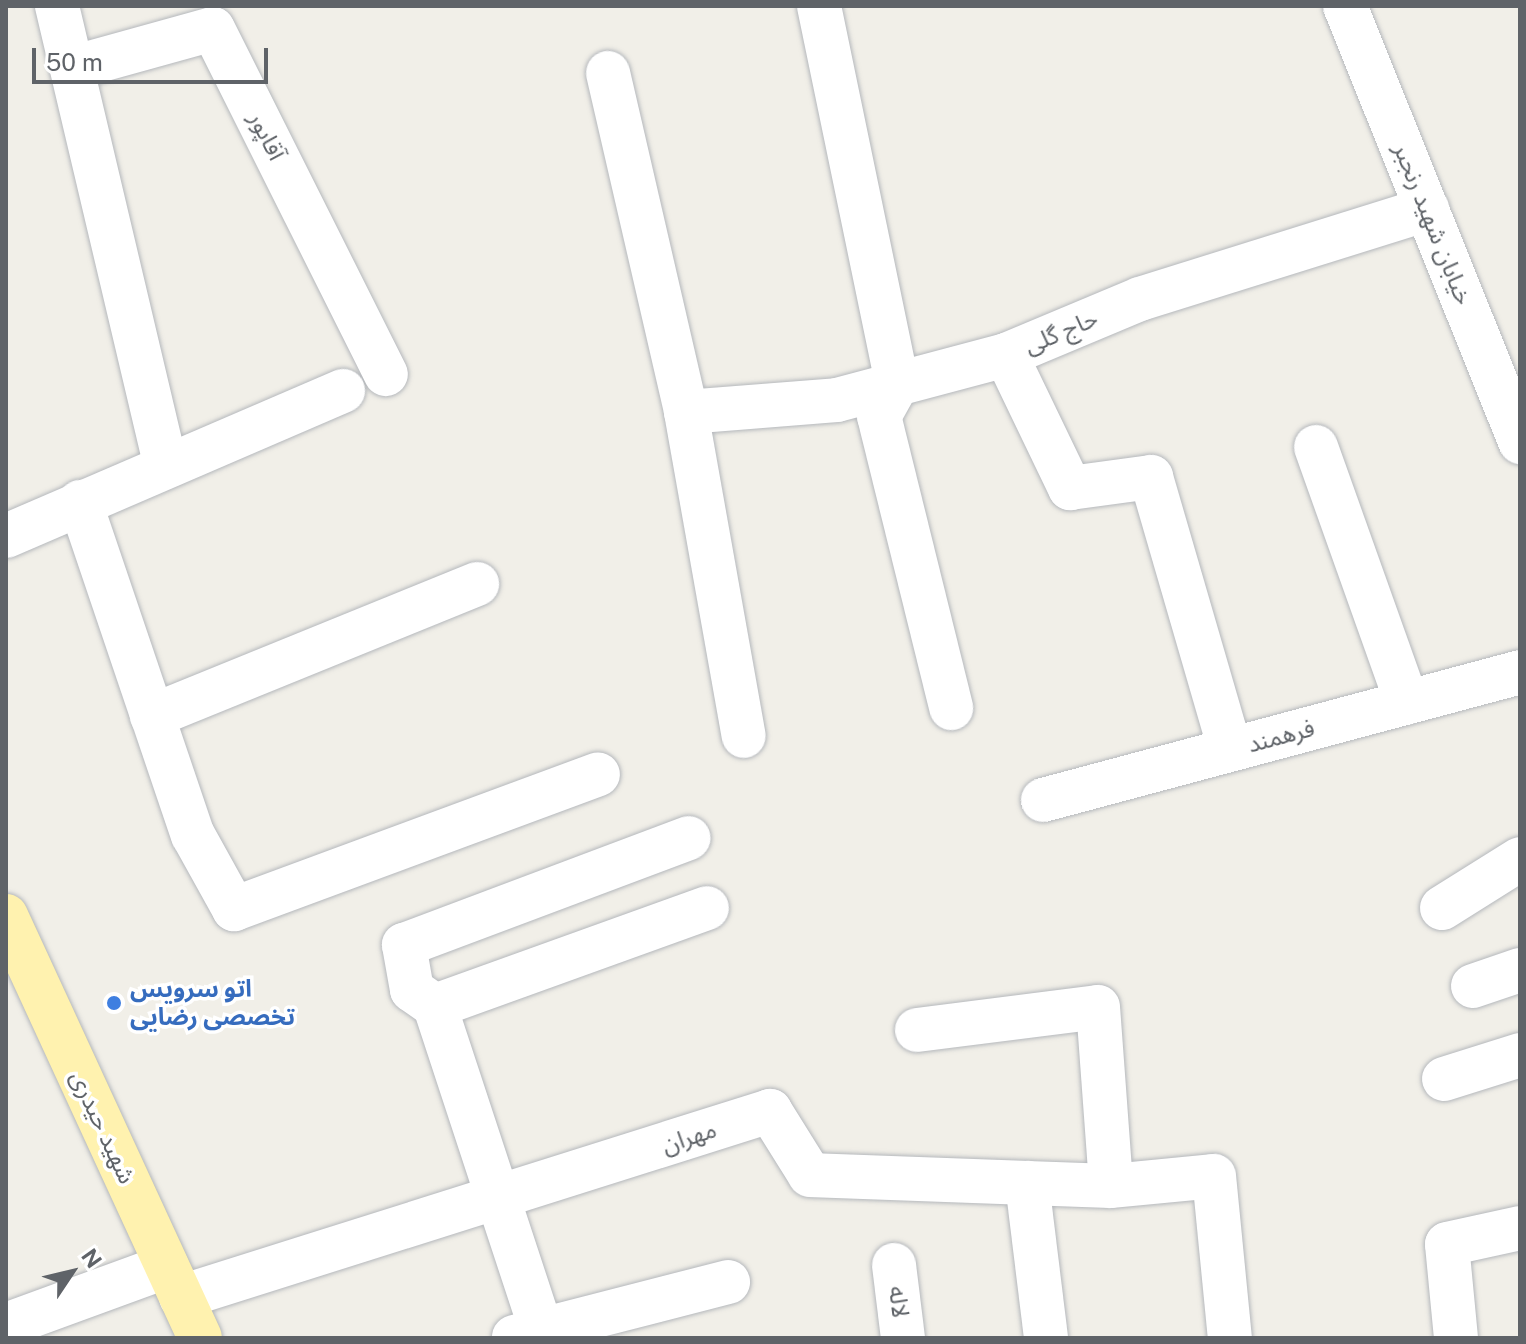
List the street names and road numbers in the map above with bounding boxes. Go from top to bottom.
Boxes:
street label: آقاپور [243,107,291,165]
street label: خیابان شهید رنجبر [1387,139,1479,309]
street label: حاج گلی [1020,304,1102,360]
street label: فرهمند [1244,713,1318,759]
street label: شهید حیدری [64,1066,142,1188]
street label: مهران [658,1115,720,1159]
street label: لاله [883,1284,915,1320]

